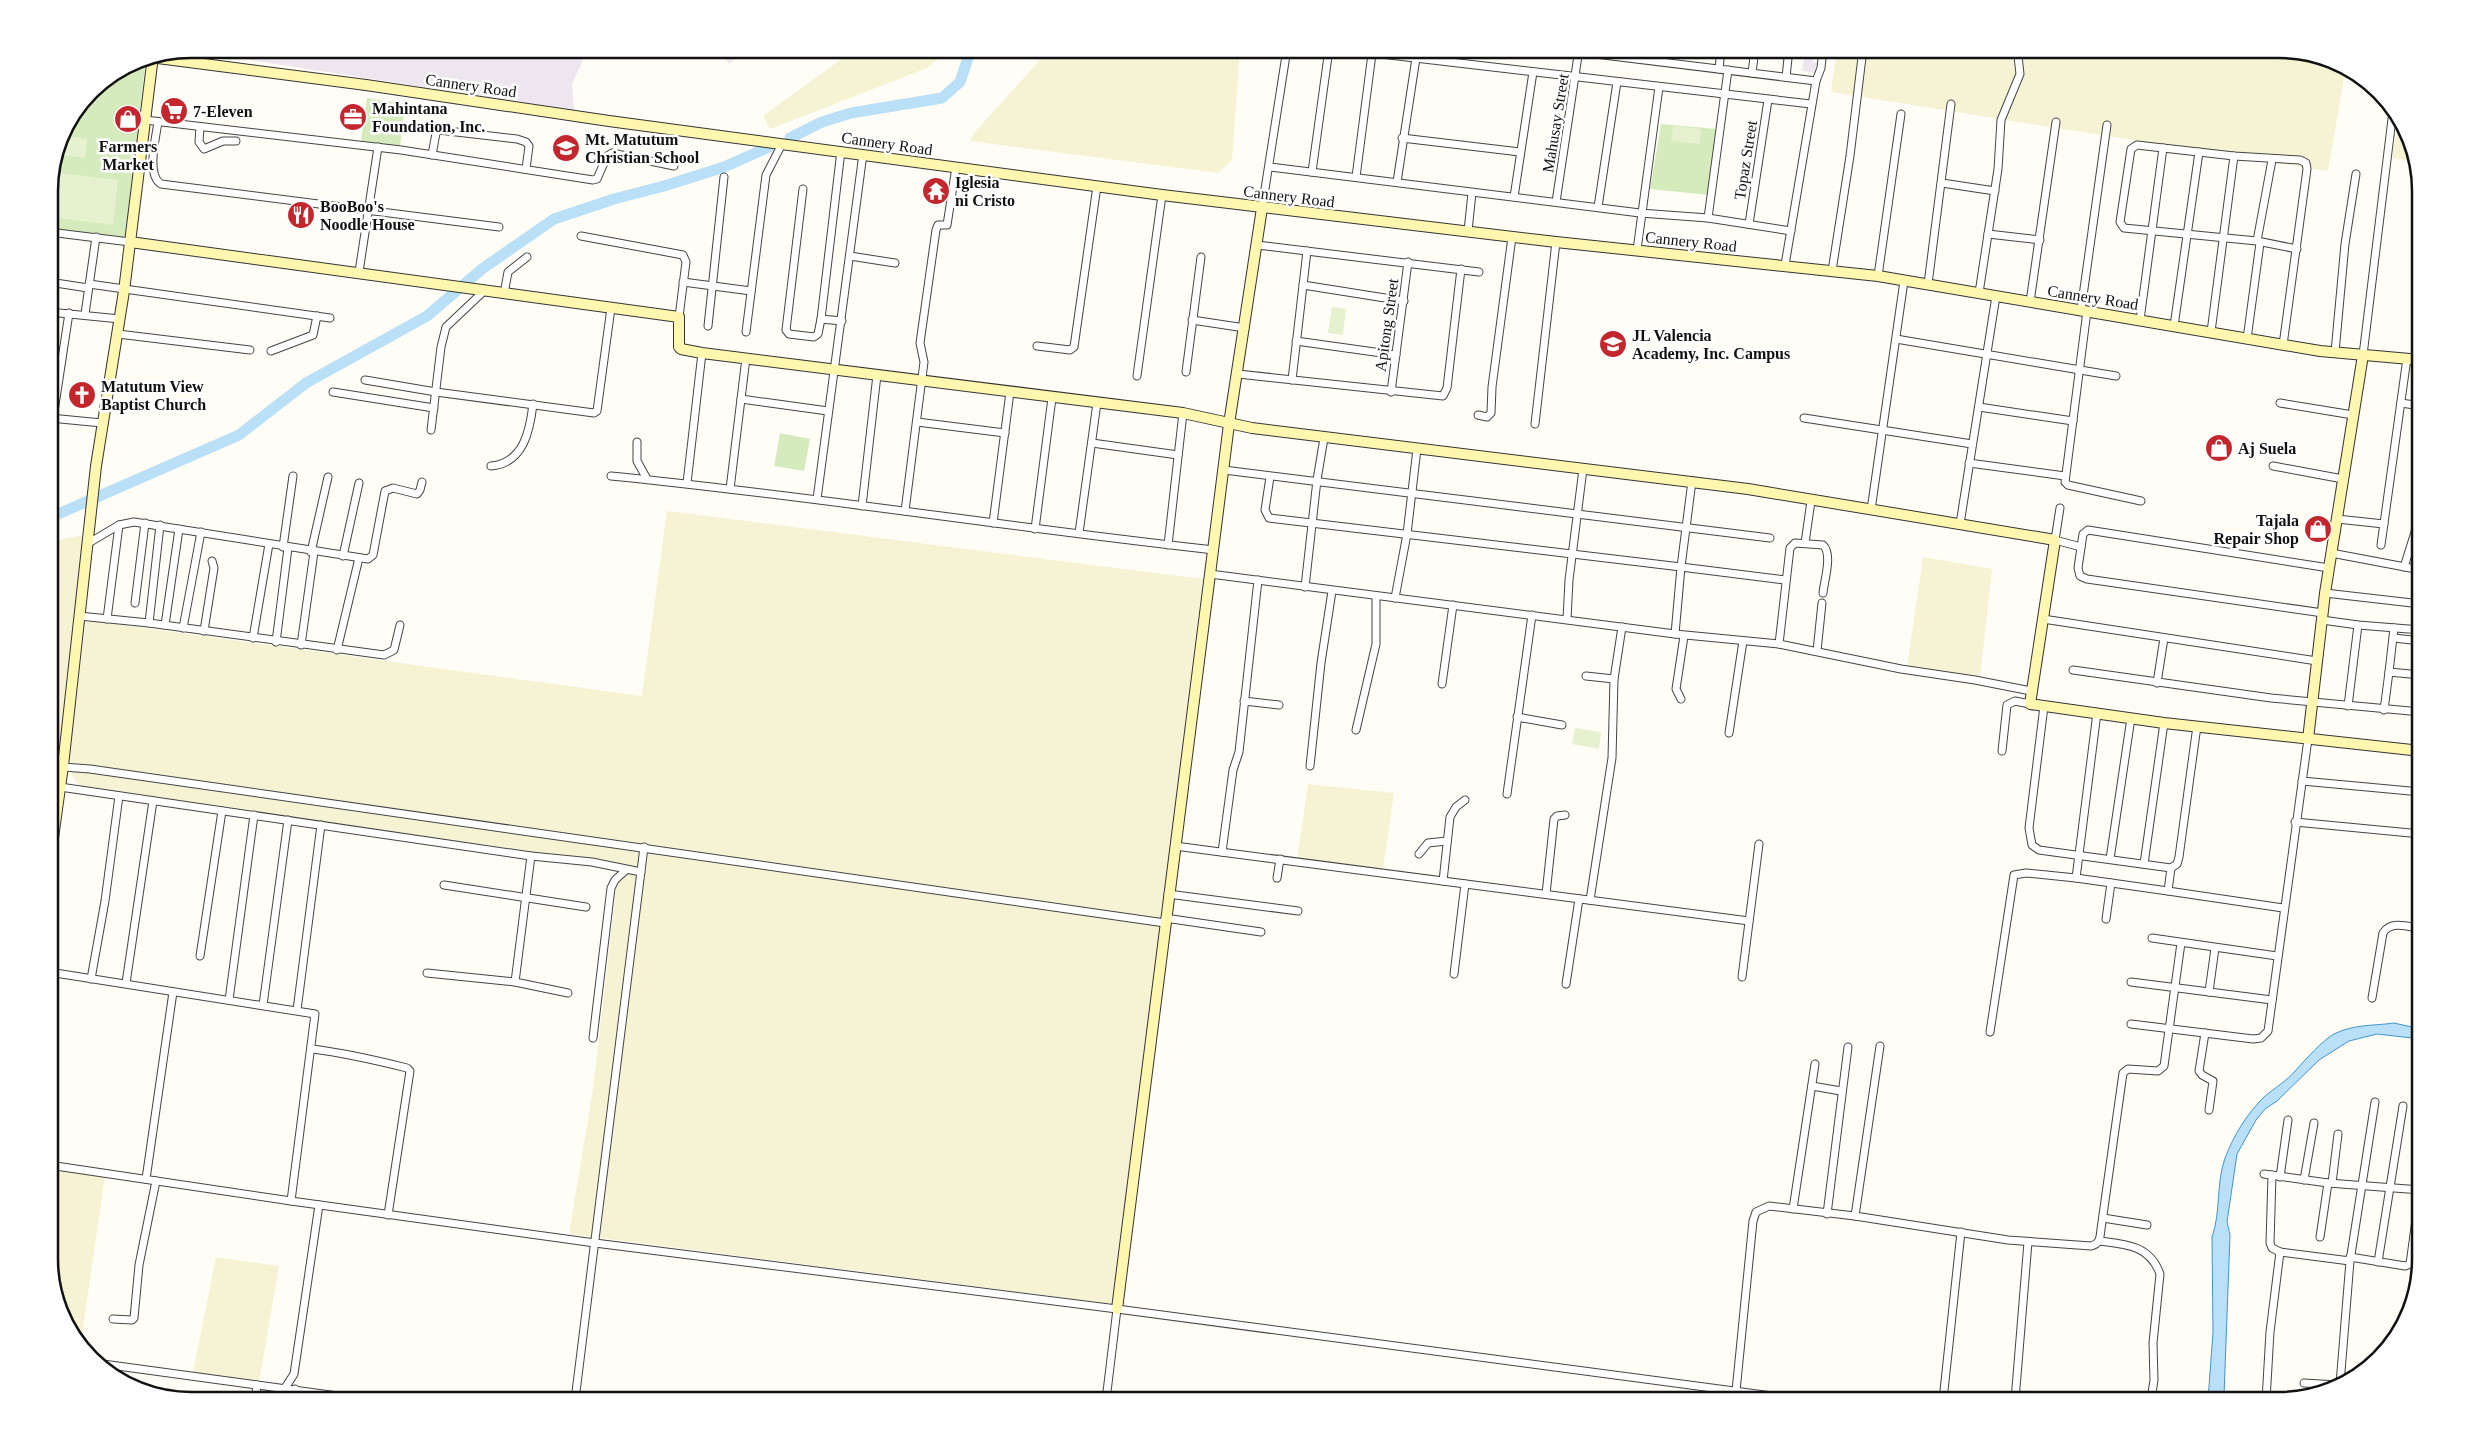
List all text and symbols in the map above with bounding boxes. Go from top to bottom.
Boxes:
street label: Cannery Road [424,71,518,101]
street label: Mahusay Street [1539,72,1573,174]
supermarket icon: 7-Eleven [159,96,189,126]
place label: Mahintana Foundation, Inc. [372,100,485,135]
office icon: Mahintana Foundation, Inc. [338,102,368,132]
place label: 7-Eleven [193,103,253,120]
shop icon: Farmers Market [113,104,143,134]
street label: Topaz Street [1731,119,1761,201]
street label: Cannery Road [840,129,934,159]
place label: Mt. Matutum Christian School [585,131,700,166]
school or university icon: Mt. Matutum Christian School [551,133,581,163]
place label: Farmers Market [99,138,157,173]
place label: Iglesia ni Cristo [955,174,1015,209]
temple icon: Iglesia ni Cristo [921,176,951,206]
street label: Cannery Road [1242,182,1336,212]
place label: BooBoo's Noodle House [320,198,415,233]
restaurant icon: BooBoo's Noodle House [286,200,316,230]
street label: Cannery Road [1644,228,1738,256]
street label: Apitong Street [1372,277,1403,373]
street label: Cannery Road [2046,282,2140,314]
place label: JL Valencia Academy, Inc. Campus [1632,327,1790,363]
school or university icon: JL Valencia Academy, Inc. Campus [1598,329,1628,359]
place label: Matutum View Baptist Church [101,378,206,414]
church icon: Matutum View Baptist Church [67,380,97,410]
shop icon: Aj Suela [2204,433,2234,463]
place label: Aj Suela [2238,440,2296,458]
place label: Tajala Repair Shop [2213,512,2299,548]
shop icon: Tajala Repair Shop [2303,514,2333,544]

